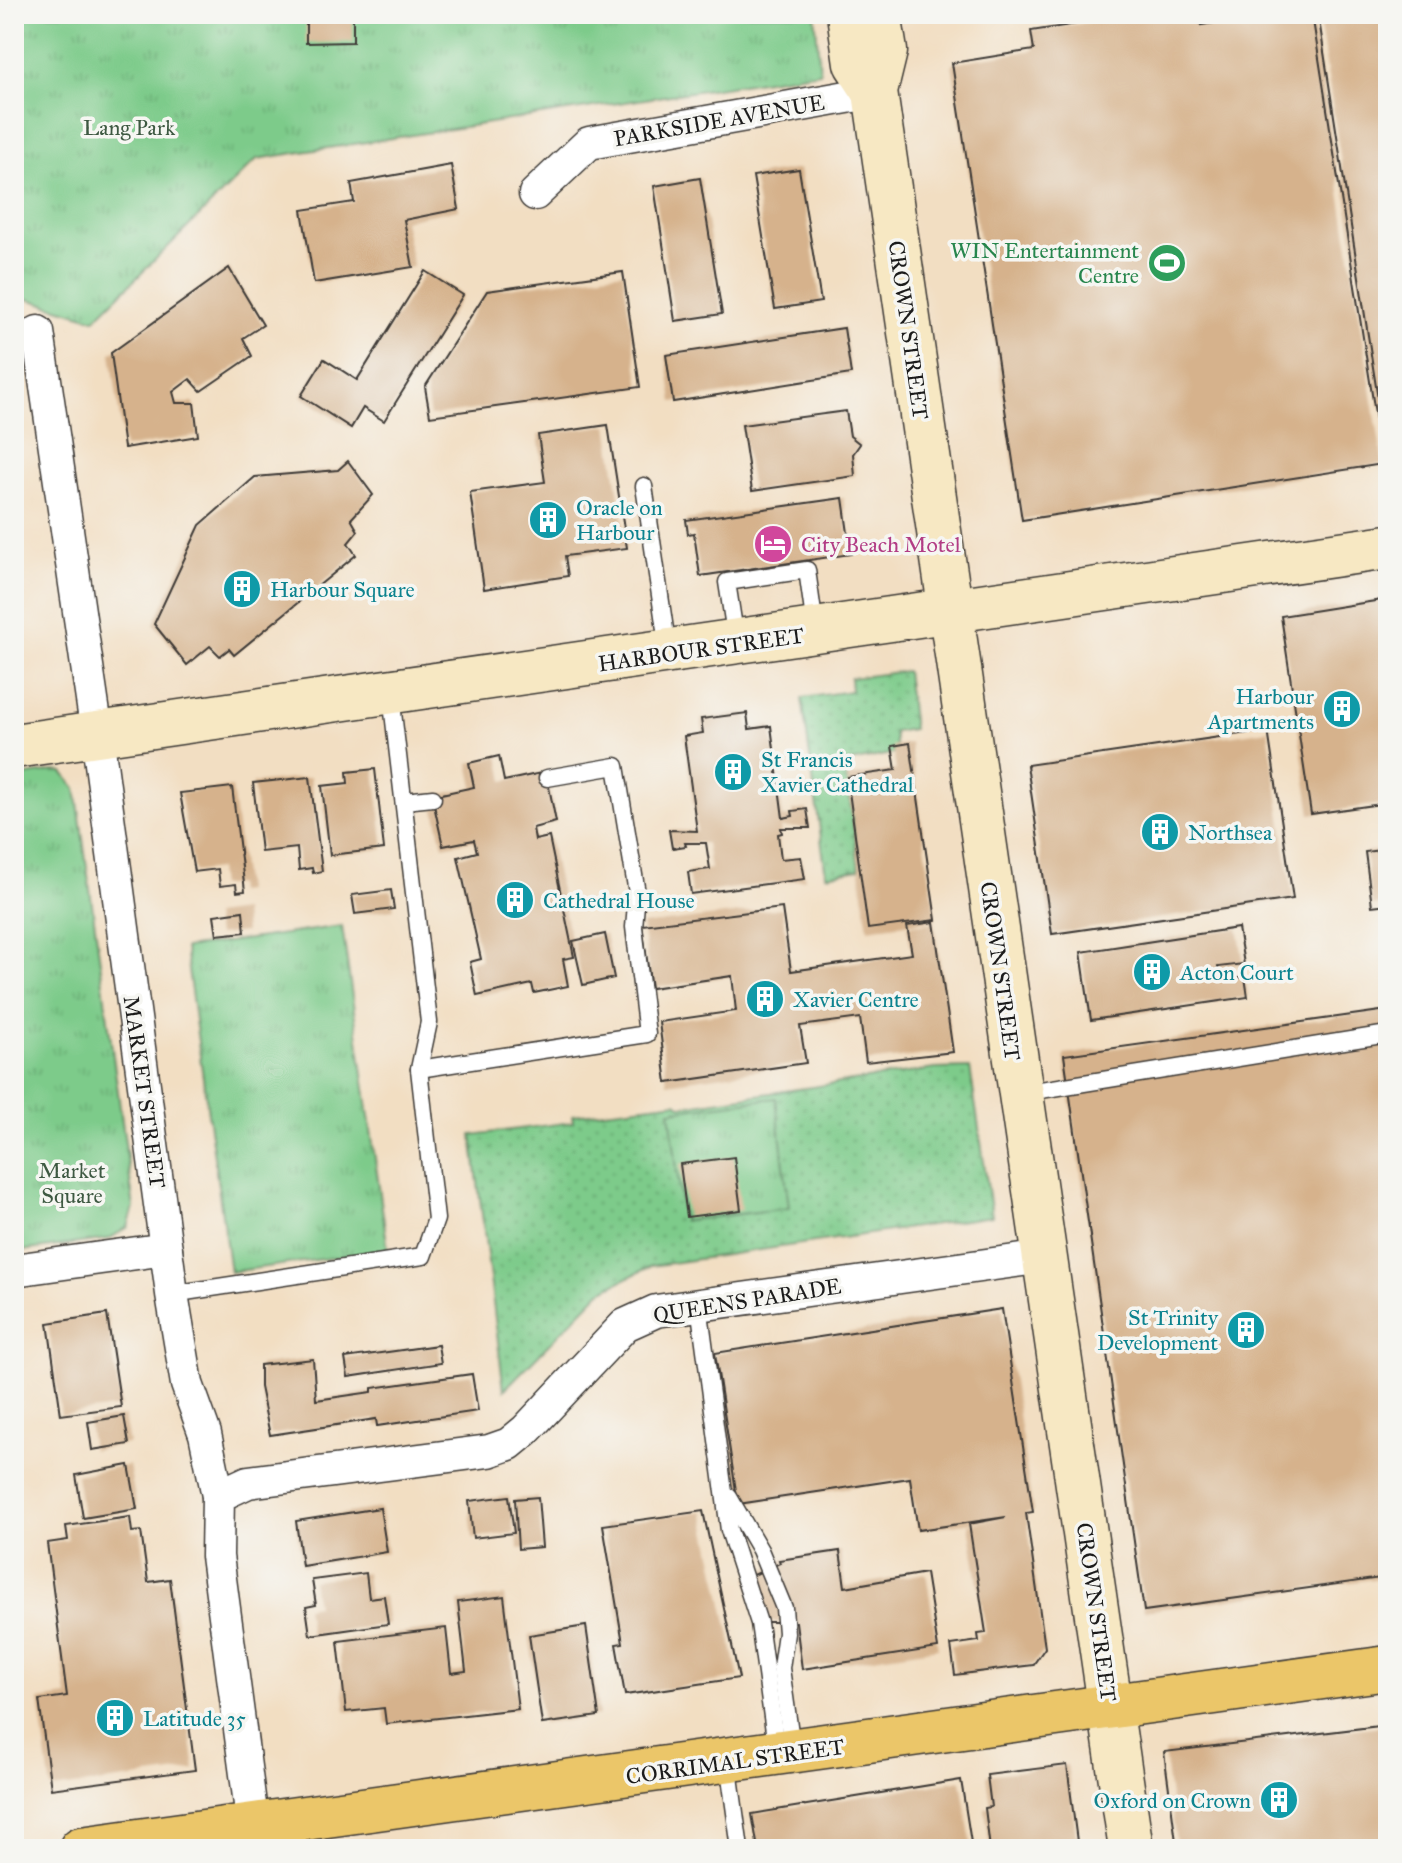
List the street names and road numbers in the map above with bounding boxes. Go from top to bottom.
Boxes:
street label: PARKSIDE AVENUE [612,89,827,152]
street label: CROWN STREET [883,239,934,421]
street label: HARBOUR STREET [596,622,806,677]
street label: CROWN STREET [975,880,1026,1062]
street label: MARKET STREET [118,994,171,1190]
street label: QUEENS PARADE [651,1272,843,1329]
street label: CROWN STREET [1071,1521,1122,1703]
street label: CORRIMAL STREET [624,1733,846,1790]

